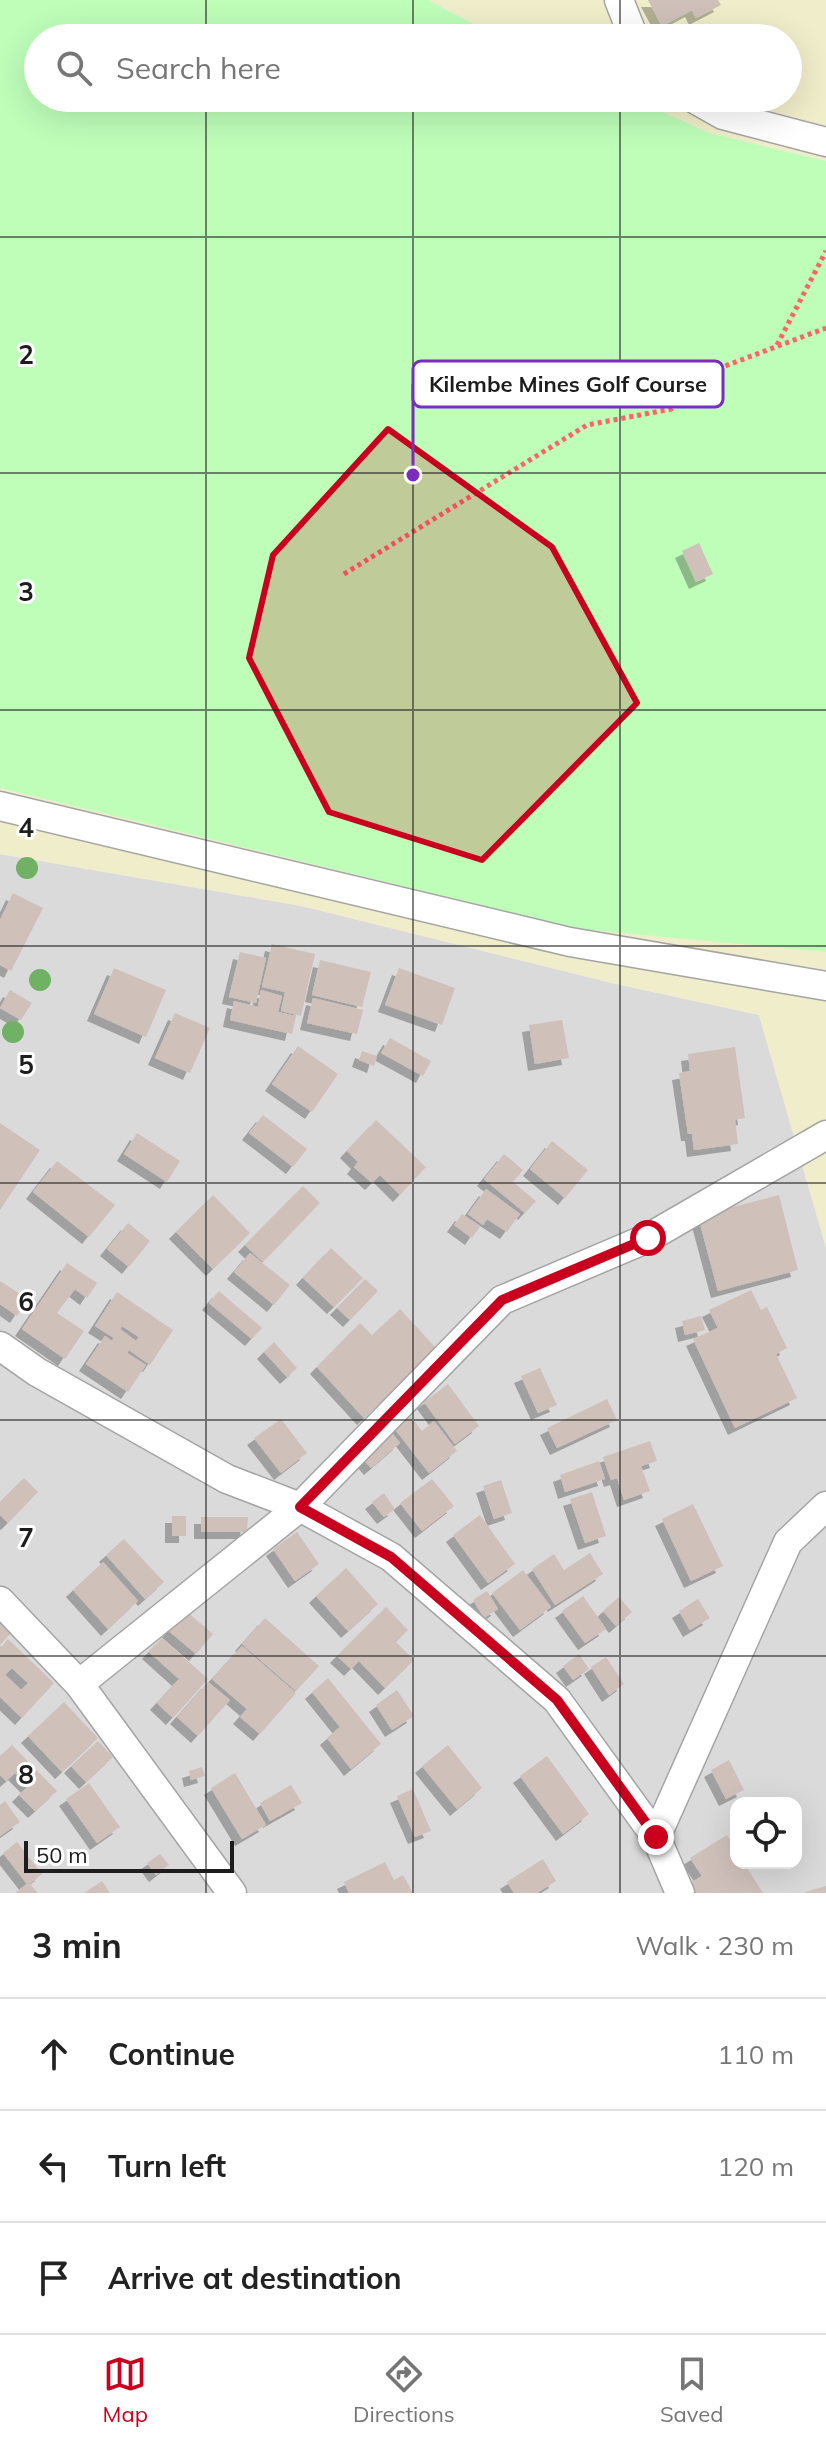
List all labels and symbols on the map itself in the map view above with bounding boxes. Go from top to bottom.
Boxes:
text: 2 [18,338,34,371]
callout: Kilembe Mines Golf Course [413,361,723,407]
text: Kilembe Mines Golf Course [429,370,707,398]
text: 3 [18,575,34,608]
text: 4 [18,811,34,844]
text: 5 [18,1048,34,1081]
route start [630,1220,666,1256]
text: 6 [18,1285,34,1318]
text: 7 [18,1521,34,1554]
text: 8 [18,1758,34,1791]
route end [638,1819,674,1855]
scale bar [24,1837,234,1873]

